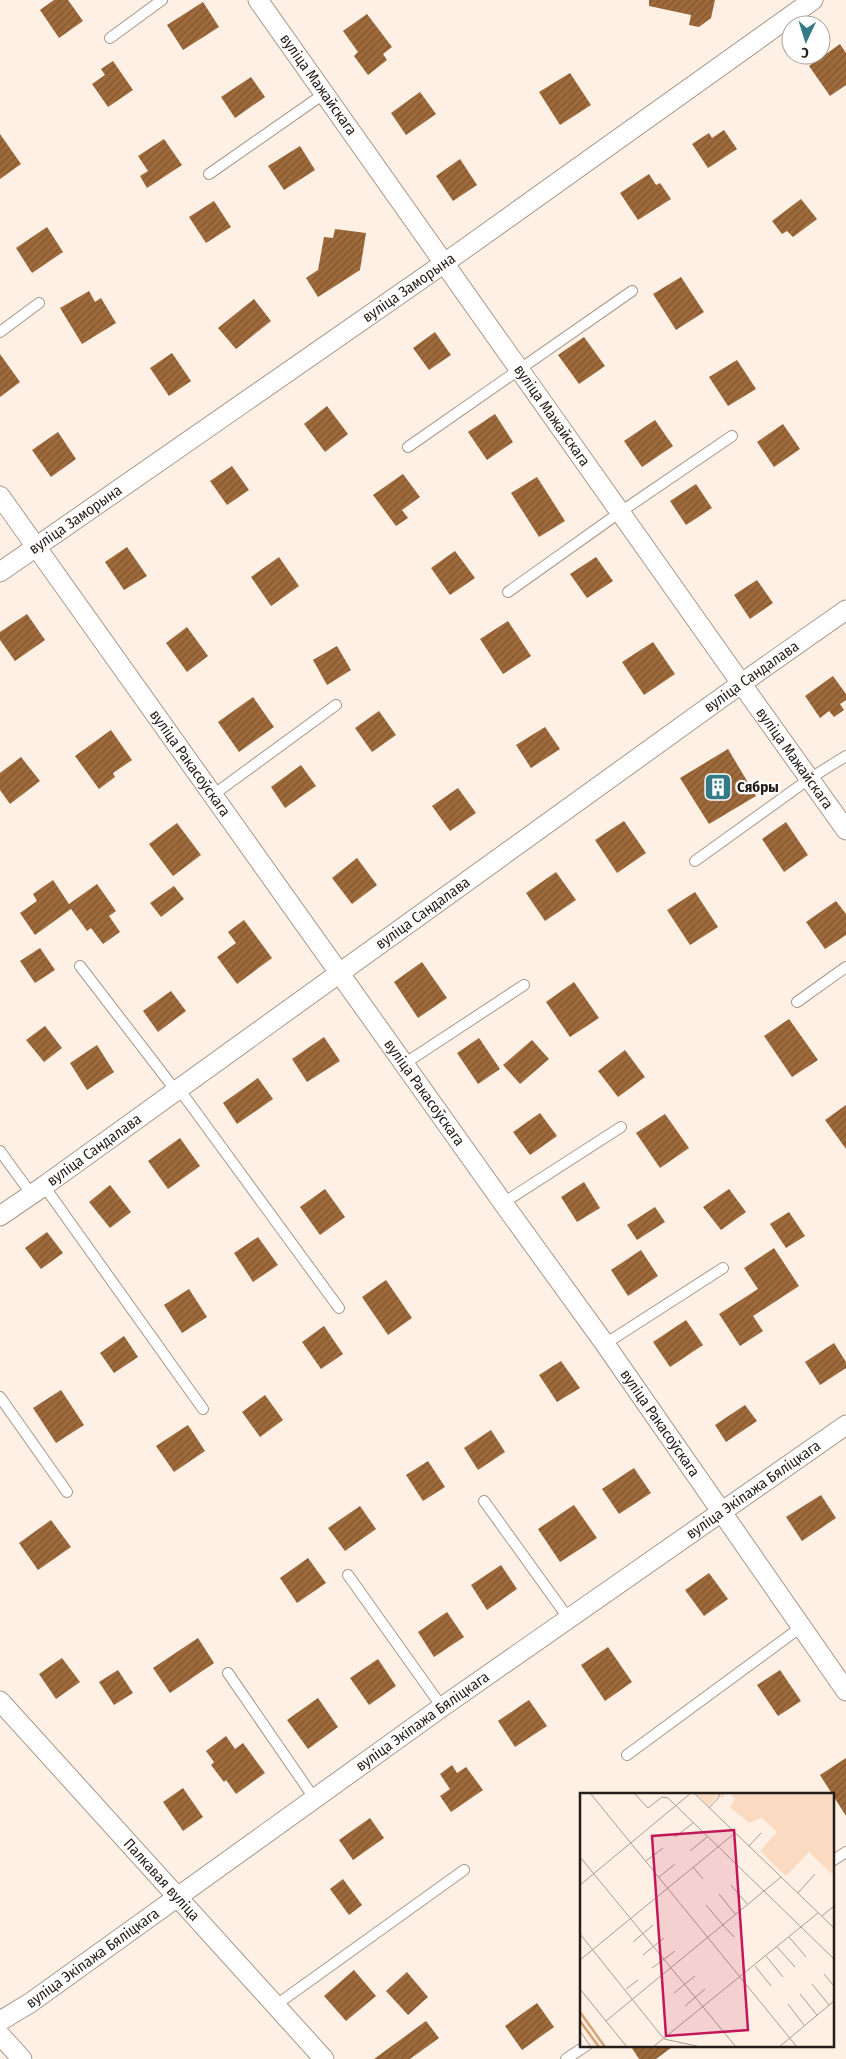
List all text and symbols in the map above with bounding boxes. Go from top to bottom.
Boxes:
north arrow [781,15,831,65]
street label: вуліца Мажайскага [276,30,361,139]
text: С [800,44,809,61]
street label: вуліца Заморына [359,249,459,326]
street label: вуліца Мажайскага [510,361,594,470]
street label: вуліца Заморына [26,481,125,558]
street label: вуліца Сандалава [701,637,802,716]
street label: вуліца Мажайскага [752,704,837,812]
street label: вуліца Ракасоўскага [146,706,234,820]
building icon: Сябры [703,772,733,802]
place label: Сябры [737,778,779,796]
street label: вуліца Сандалава [372,873,473,953]
street label: вуліца Ракасоўскага [380,1036,468,1149]
street label: вуліца Сандалава [43,1110,145,1190]
street label: вуліца Ракасоўскага [616,1366,703,1480]
street label: вуліца Экіпажа Бяліцкага [683,1437,824,1543]
street label: вуліца Экіпажа Бяліцкага [352,1668,493,1775]
inset map [580,1793,834,2046]
street label: Палкавая вуліца [120,1835,204,1925]
street label: вуліца Экіпажа Бяліцкага [23,1904,163,2012]

